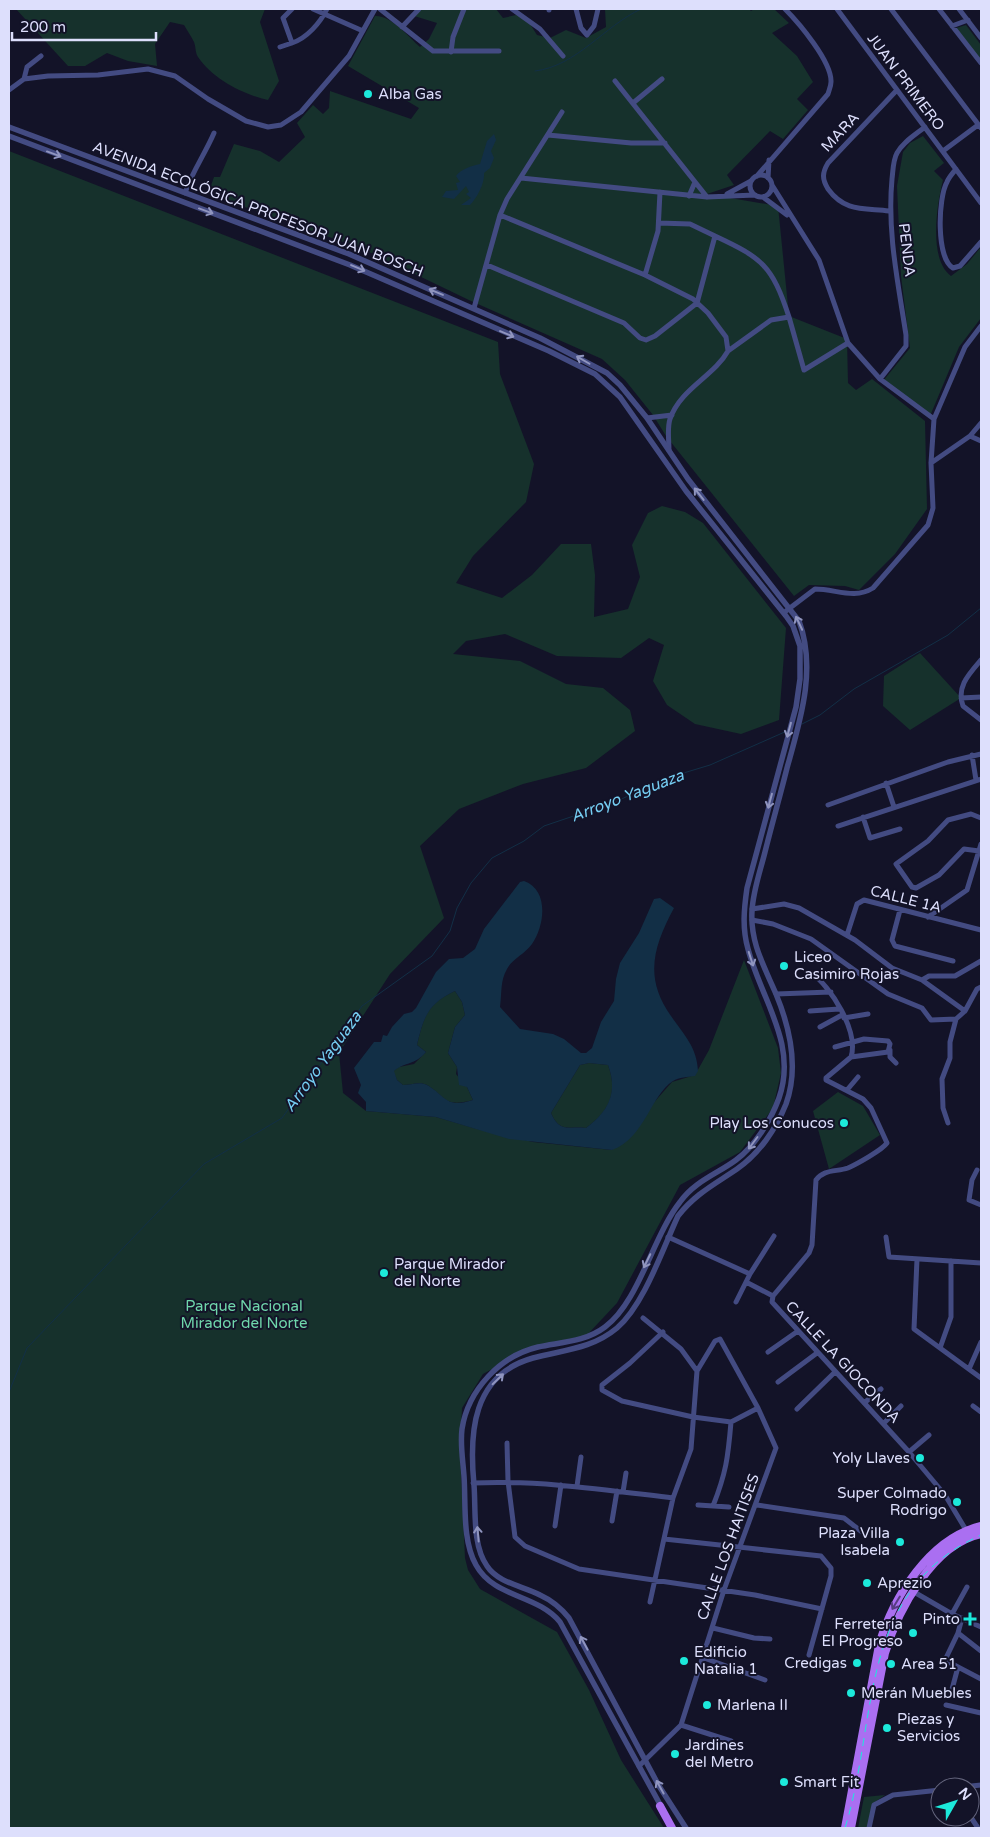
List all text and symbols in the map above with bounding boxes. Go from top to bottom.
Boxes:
scale bar [12,10,156,42]
text: 200 m [20,18,66,36]
street label: JUAN PRIMERO [864,30,948,134]
place label: Alba Gas [378,85,442,103]
marker: Alba Gas [362,88,374,100]
street label: MARA [817,108,863,156]
street label: AVENIDA ECOLÓGICA PROFESOR JUAN BOSCH [90,137,426,281]
one-way arrow [46,150,61,159]
one-way arrow [198,207,214,216]
street label: PENDA [895,222,919,278]
one-way arrow [350,264,365,274]
one-way arrow [429,286,444,296]
one-way arrow [499,329,514,339]
one-way arrow [576,355,591,365]
one-way arrow [694,488,705,501]
one-way arrow [793,615,803,630]
one-way arrow [784,722,794,738]
water label: Arroyo Yaguaza [568,765,688,827]
one-way arrow [765,792,775,808]
street label: CALLE 1A [868,881,944,917]
place label: Liceo Casimiro Rojas [794,948,899,983]
one-way arrow [747,951,756,966]
marker: Liceo Casimiro Rojas [778,960,790,972]
water label: Arroyo Yaguaza [280,1007,367,1116]
place label: Play Los Conucos [709,1114,834,1132]
marker: Play Los Conucos [838,1117,850,1129]
one-way arrow [748,1136,758,1150]
one-way arrow [642,1253,652,1268]
place label: Parque Mirador del Norte [394,1255,505,1290]
marker: Parque Mirador del Norte [378,1267,390,1279]
park label: Parque Nacional Mirador del Norte [181,1297,307,1332]
street label: CALLE LA GIOCONDA [782,1297,904,1427]
one-way arrow [492,1373,505,1385]
place label: Yoly Llaves [833,1449,910,1467]
marker: Yoly Llaves [914,1452,926,1464]
street label: CALLE LOS HAITISES [693,1471,763,1623]
place label: Super Colmado Rodrigo [837,1484,947,1519]
marker: Super Colmado Rodrigo [951,1496,963,1508]
place label: Plaza Villa Isabela [818,1524,890,1559]
one-way arrow [473,1526,482,1542]
marker: Plaza Villa Isabela [894,1536,906,1548]
place label: Aprezio [877,1574,932,1592]
marker: Aprezio [861,1577,873,1589]
one-way arrow [890,1595,900,1609]
place label: Pinto [923,1610,960,1628]
marker: Pinto [964,1613,976,1625]
place label: Ferretería El Progreso [821,1615,903,1650]
marker: Ferretería El Progreso [907,1627,919,1639]
one-way arrow [579,1636,589,1651]
place label: Edificio Natalia 1 [694,1643,758,1678]
place label: Credigas [784,1654,847,1672]
marker: Edificio Natalia 1 [678,1655,690,1667]
place label: Area 51 [901,1655,957,1673]
marker: Credigas [851,1657,863,1669]
marker: Area 51 [885,1658,897,1670]
place label: Merán Muebles [861,1684,972,1702]
marker: Merán Muebles [845,1687,857,1699]
place label: Marlena II [717,1696,788,1714]
marker: Marlena II [701,1699,713,1711]
place label: Piezas y Servicios [897,1710,960,1745]
marker: Piezas y Servicios [881,1722,893,1734]
place label: Jardines del Metro [685,1736,754,1771]
marker: Jardines del Metro [669,1748,681,1760]
place label: Smart Fit [794,1773,859,1791]
marker: Smart Fit [778,1776,790,1788]
north arrow [930,1777,980,1827]
one-way arrow [655,1780,665,1795]
text: N [955,1784,975,1804]

